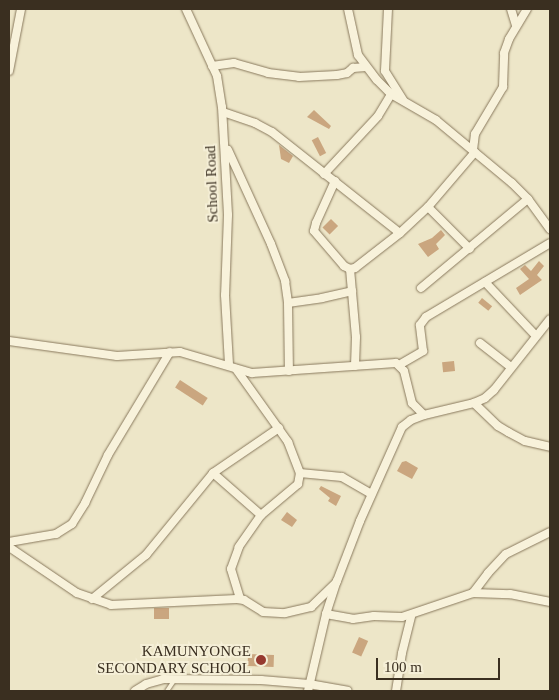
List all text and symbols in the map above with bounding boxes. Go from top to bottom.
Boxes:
street label: School Road [202,145,222,223]
place label: KAMUNYONGE SECONDARY SCHOOL [96,642,251,677]
scale bar [379,648,503,680]
marker: KAMUNYONGE SECONDARY SCHOOL [255,654,267,666]
text: 100 m [384,659,422,675]

